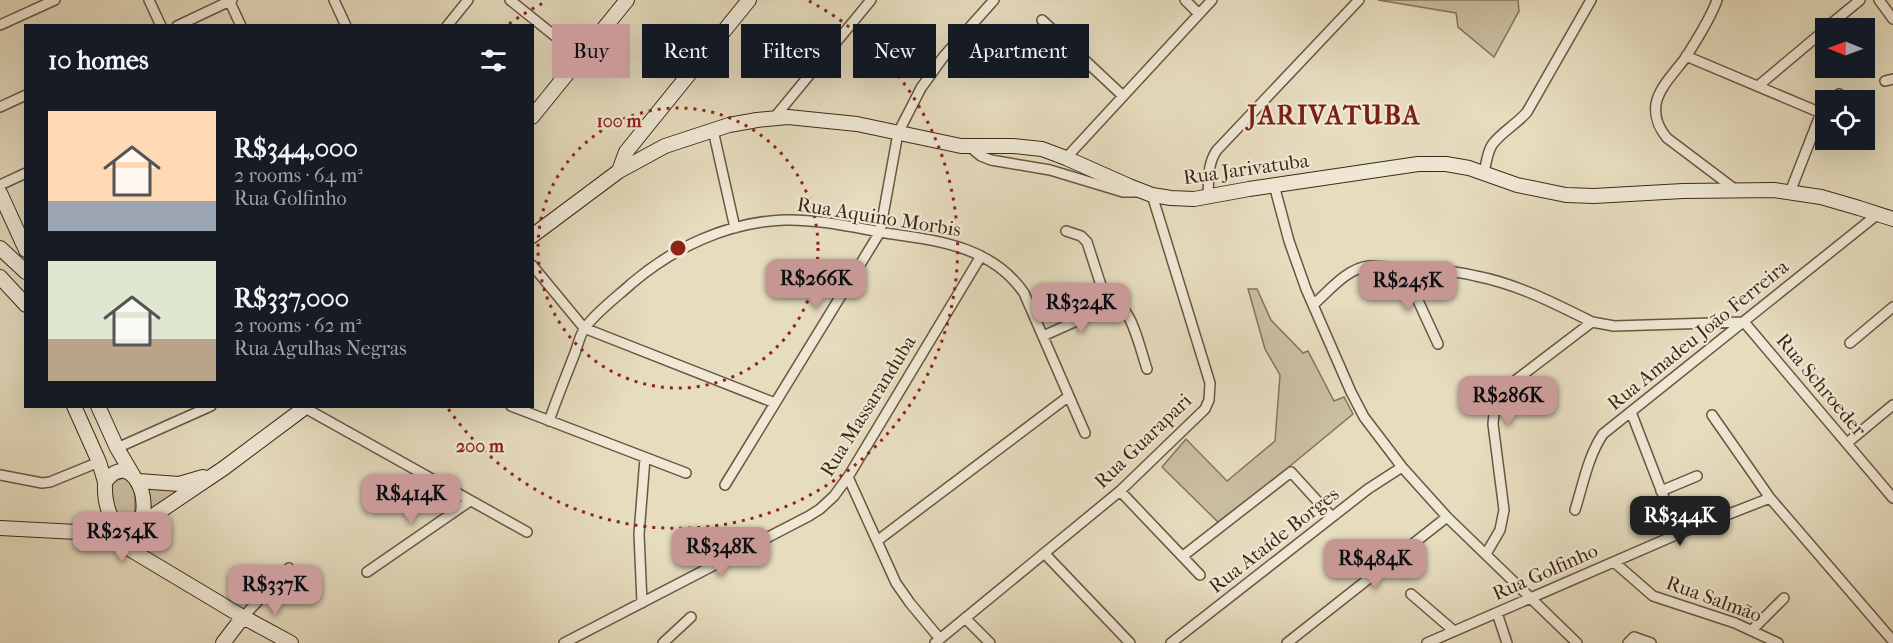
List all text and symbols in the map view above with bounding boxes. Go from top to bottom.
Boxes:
north arrow [1815,18,1875,78]
map controls [1815,18,1875,150]
chip: Buy [552,24,630,78]
chip: Rent [642,24,729,78]
chip: Filters [741,24,841,78]
chip: New [853,24,936,78]
chip: Apartment [948,24,1089,78]
icon: filters [477,44,510,77]
text: 10 homes [48,45,149,76]
button: locate [1815,90,1875,150]
district label: JARIVATUBA [1244,100,1421,131]
text: 100 m [596,111,643,132]
text: R$344,000 [234,133,358,164]
icon: home [96,135,168,207]
street label: Rua Jarivatuba [1182,149,1311,189]
text: 2 rooms · 64 m² [234,164,363,187]
text: Rua Golfinho [234,187,347,210]
street label: Rua Aquino Morbis [795,193,963,241]
centre of rings [668,238,688,258]
street label: Rua Amadeu João Ferreira [1603,254,1794,415]
pin: R$266K [767,259,865,310]
pin: R$245K [1359,261,1457,312]
text: R$266K [780,267,852,290]
text: R$245K [1373,269,1443,292]
text: R$337,000 [234,283,349,314]
pin: R$324K [1032,283,1130,334]
icon: home [96,285,168,357]
text: R$324K [1046,291,1116,314]
text: 2 rooms · 62 m² [234,314,361,337]
street label: Rua Schroeder [1771,329,1871,441]
street label: Rua Massaranduba [815,331,921,481]
text: Rua Agulhas Negras [234,337,407,360]
pin: R$286K [1459,376,1557,427]
text: R$286K [1472,384,1544,407]
street label: Rua Guarapari [1090,389,1196,493]
text: 200 m [456,436,505,457]
pin: R$414K [362,474,460,525]
text: R$414K [376,482,446,505]
street label: Rua Ataíde Borges [1204,482,1344,598]
pin: R$344K [1631,496,1729,547]
text: R$344K [1644,504,1716,527]
pin: R$254K [73,512,171,563]
text: R$254K [87,520,157,543]
pin: R$348K [672,527,770,578]
text: R$348K [686,535,756,558]
pin: R$484K [1326,539,1424,590]
street label: Rua Golfinho [1489,539,1601,605]
text: R$484K [1338,547,1412,570]
pin: R$337K [226,565,324,616]
street label: Rua Salmão [1663,571,1765,627]
text: R$337K [242,573,308,596]

